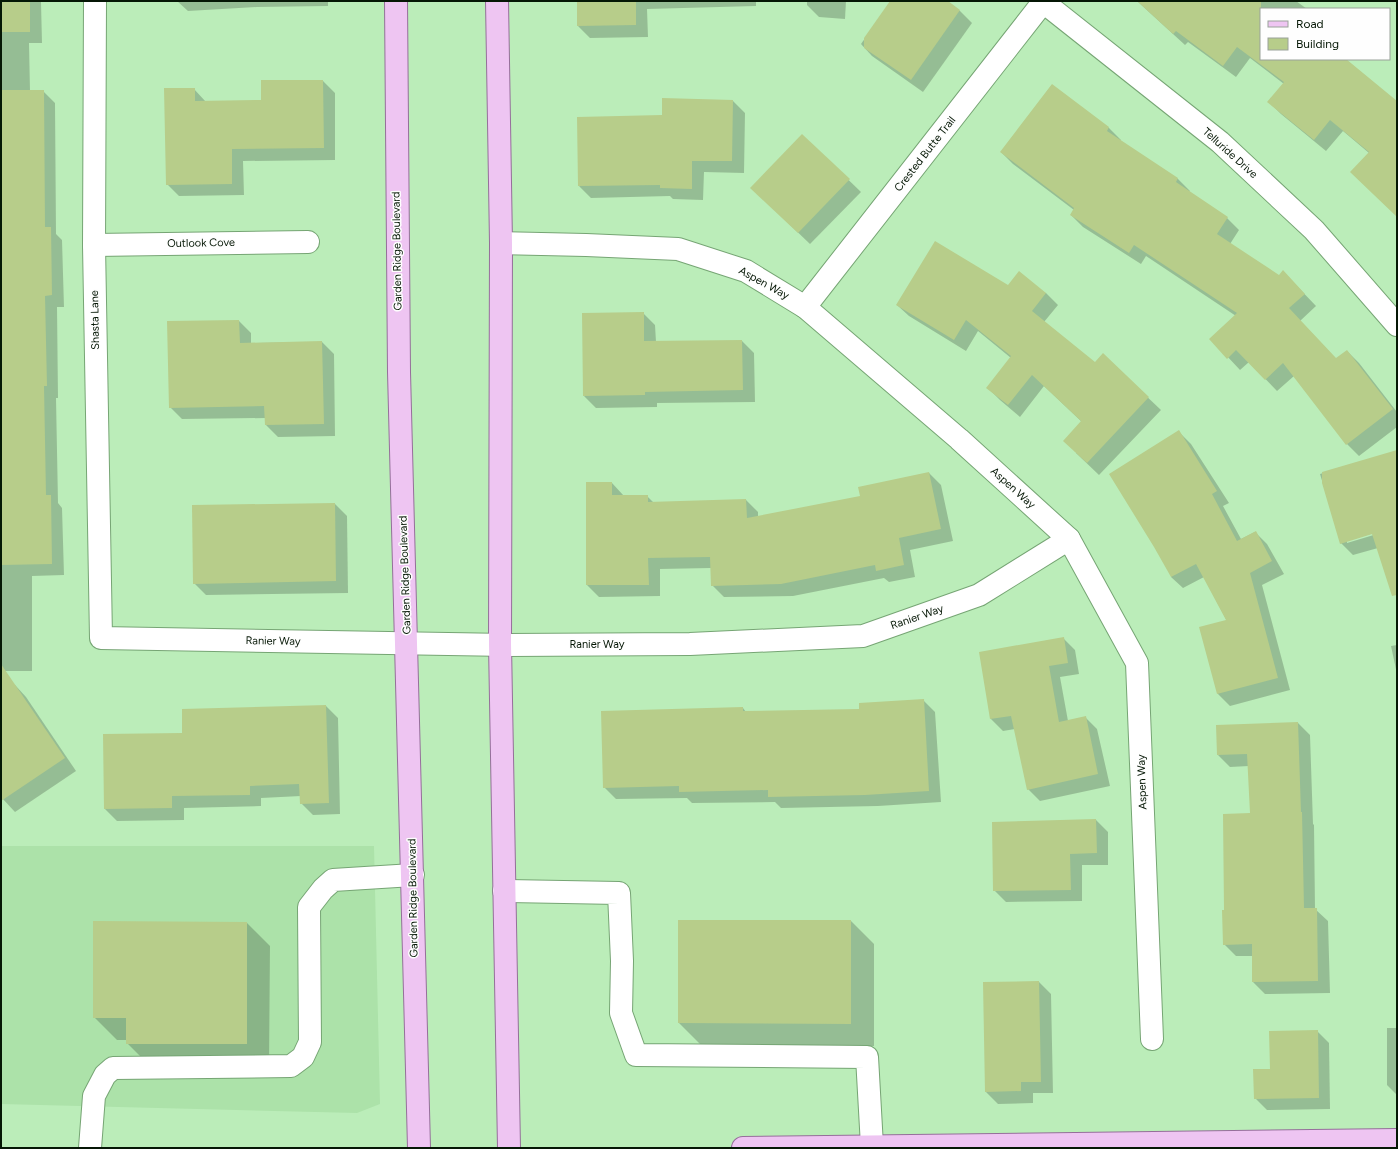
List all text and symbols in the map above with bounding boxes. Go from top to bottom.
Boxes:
legend [1260,8,1390,60]
text: Road [1296,17,1324,31]
text: Building [1296,37,1339,51]
street label: Crested Butte Trail [892,114,958,194]
street label: Telluride Drive [1200,125,1260,181]
street label: Garden Ridge Boulevard [389,191,405,311]
street label: Outlook Cove [167,236,235,250]
street label: Aspen Way [737,264,792,302]
street label: Shasta Lane [88,290,102,350]
street label: Aspen Way [988,465,1038,511]
street label: Garden Ridge Boulevard [396,515,414,635]
street label: Ranier Way [889,602,945,632]
street label: Ranier Way [245,634,301,648]
street label: Ranier Way [569,638,625,651]
street label: Aspen Way [1135,754,1149,810]
street label: Garden Ridge Boulevard [405,838,421,958]

